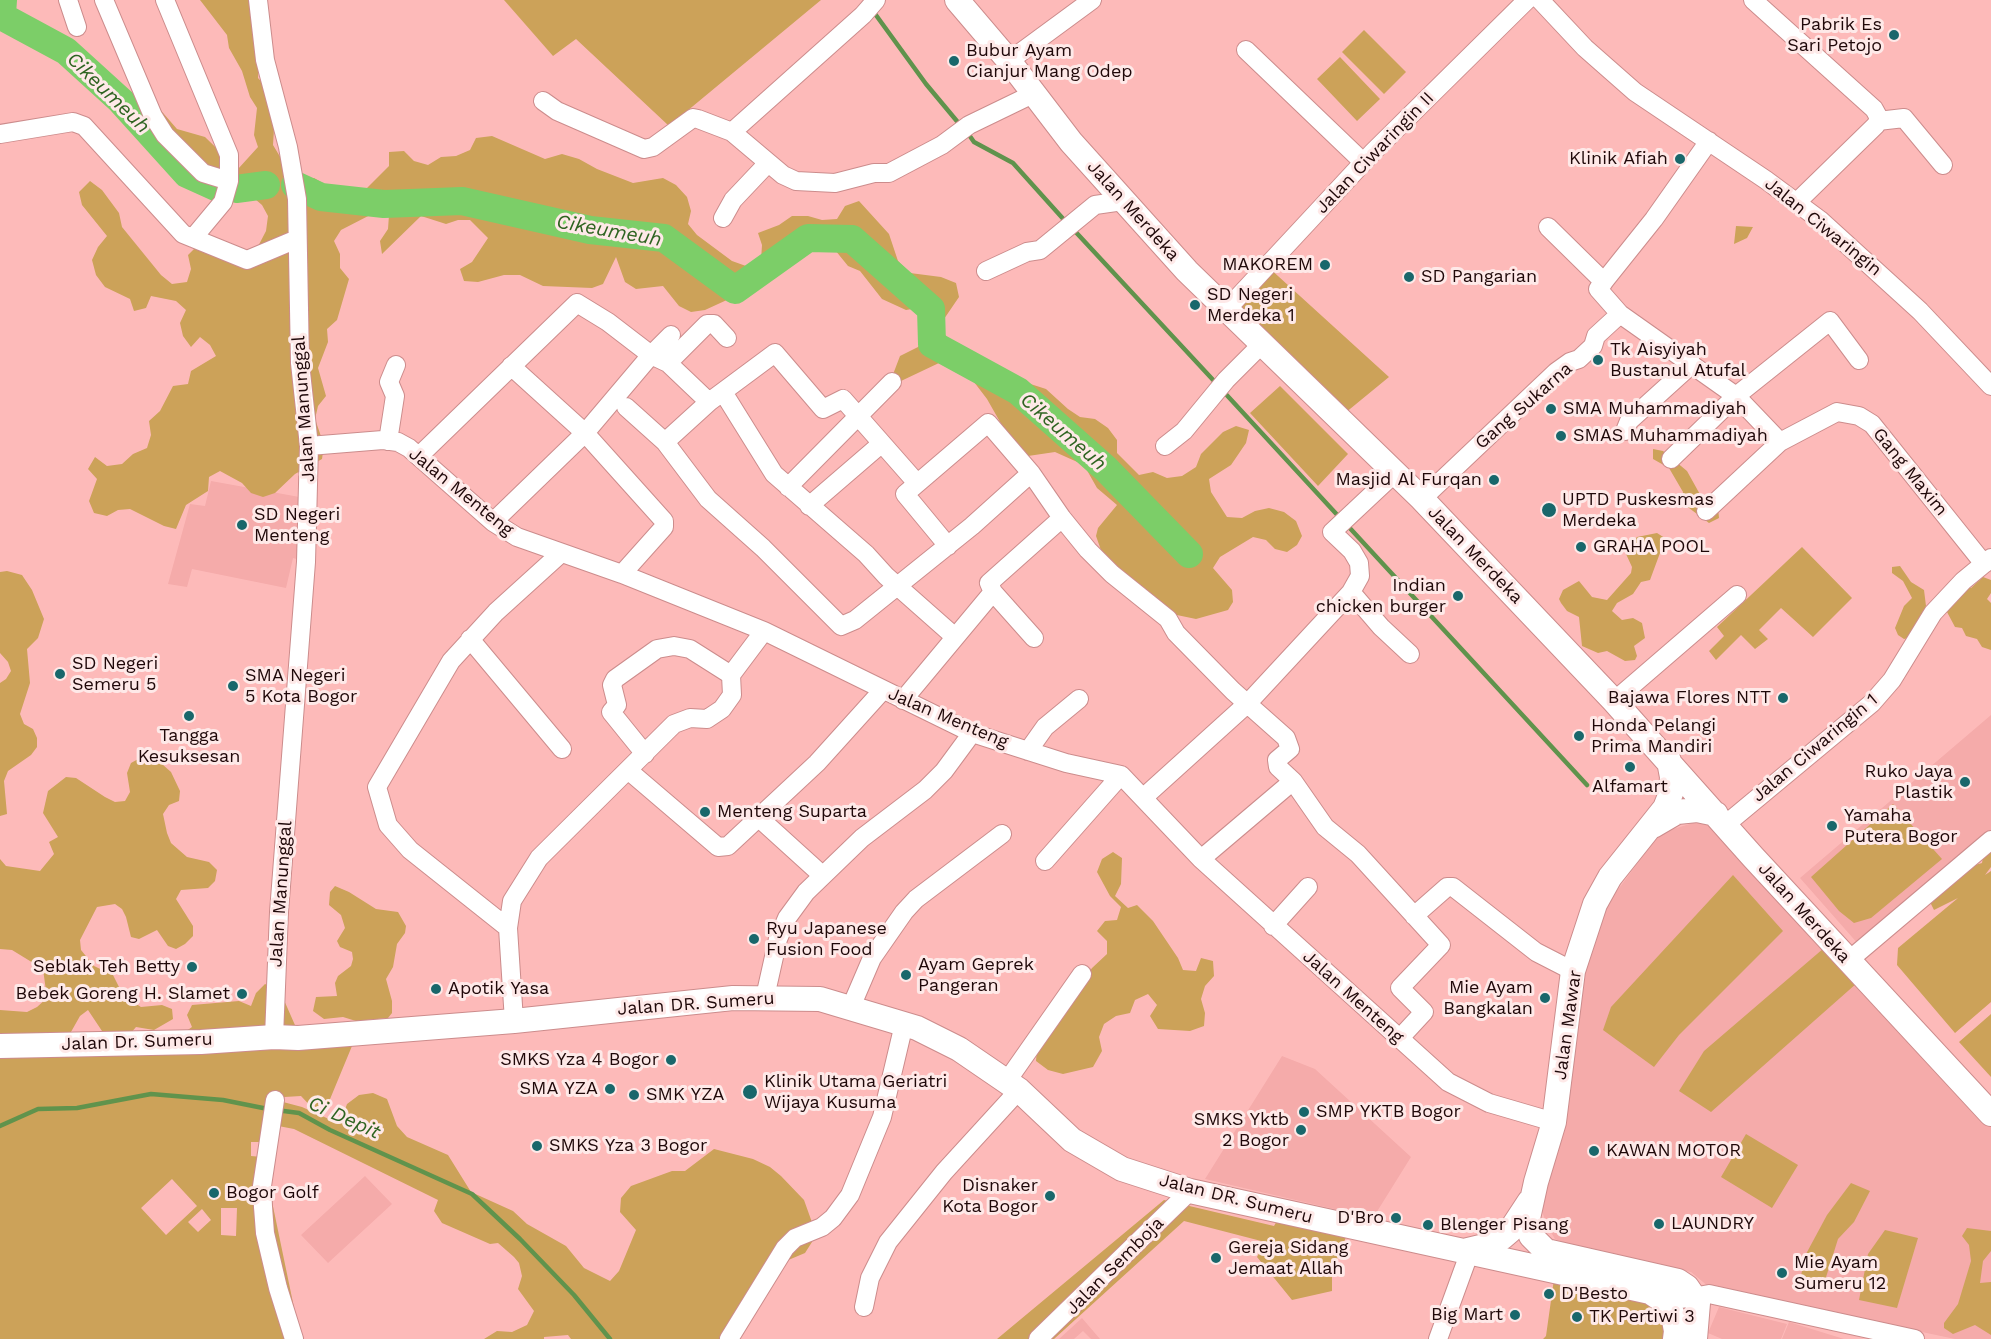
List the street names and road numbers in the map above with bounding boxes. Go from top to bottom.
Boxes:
street label: Jalan Ciwaringin II [1311,88,1439,218]
street label: Jalan Merdeka [1082,156,1184,266]
street label: Jalan Ciwaringin [1760,173,1886,281]
street label: Jalan Manunggal [288,335,320,483]
street label: Gang Sukarna [1471,358,1577,454]
street label: Gang Maxim [1868,424,1952,520]
street label: Jalan Menteng [404,443,518,541]
street label: Jalan Merdeka [1423,502,1527,608]
street label: Jalan Menteng [885,683,1011,753]
street label: Jalan Ciwaringin 1 [1748,689,1882,807]
street label: Jalan Manunggal [265,820,297,968]
street label: Jalan Merdeka [1753,858,1855,968]
street label: Jalan Menteng [1298,946,1408,1048]
street label: Jalan Mawar [1550,969,1586,1081]
street label: Jalan DR. Sumeru [617,988,775,1020]
street label: Jalan Dr. Sumeru [61,1029,213,1055]
street label: Jalan DR. Sumeru [1157,1169,1315,1229]
street label: Jalan Semboja [1062,1213,1168,1319]

